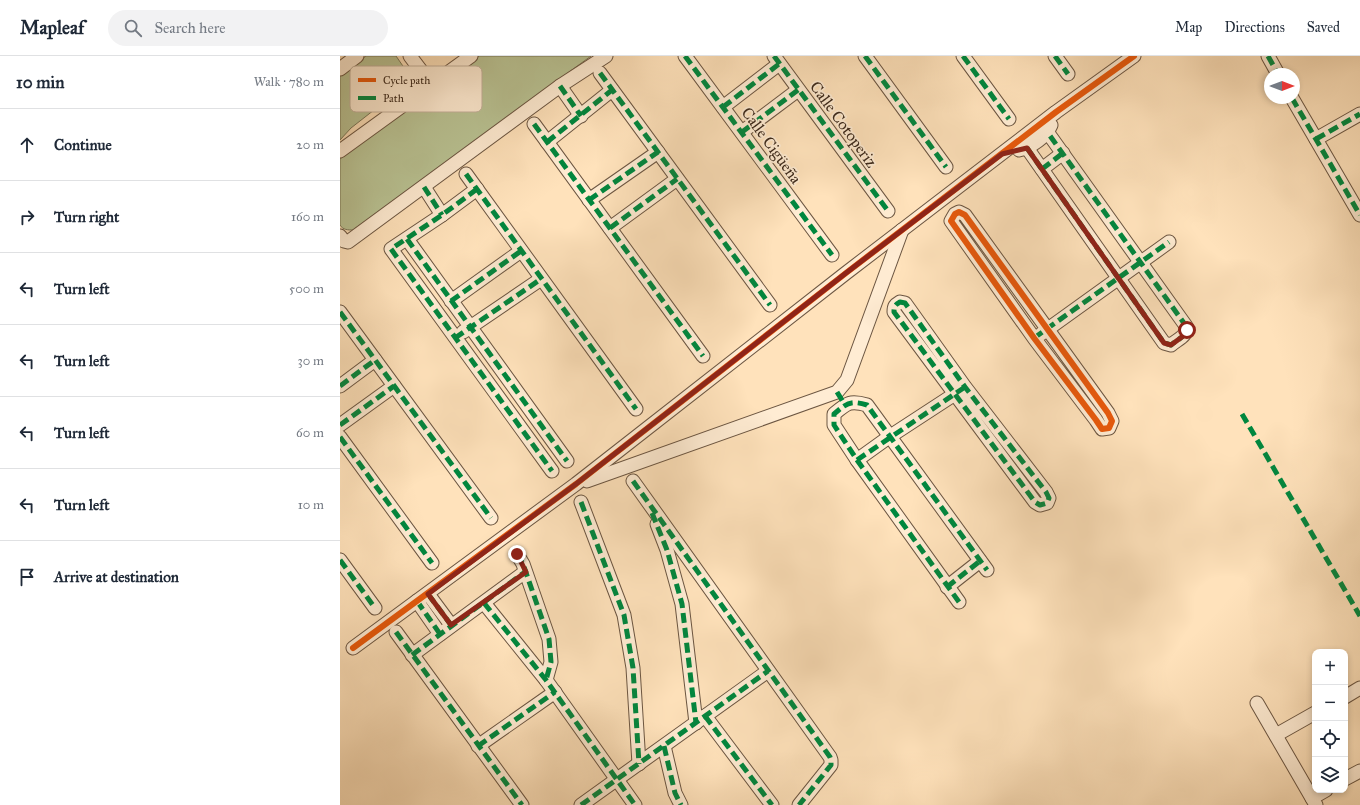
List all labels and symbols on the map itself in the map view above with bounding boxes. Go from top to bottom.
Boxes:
legend [350,66,482,112]
north arrow [1264,68,1300,104]
text: Cycle path [383,74,430,87]
street label: Calle Cotoperiz [806,78,882,172]
text: Path [383,92,404,105]
street label: Calle Cigüeña [737,103,806,188]
route start [1178,321,1196,339]
route end [508,545,526,563]

